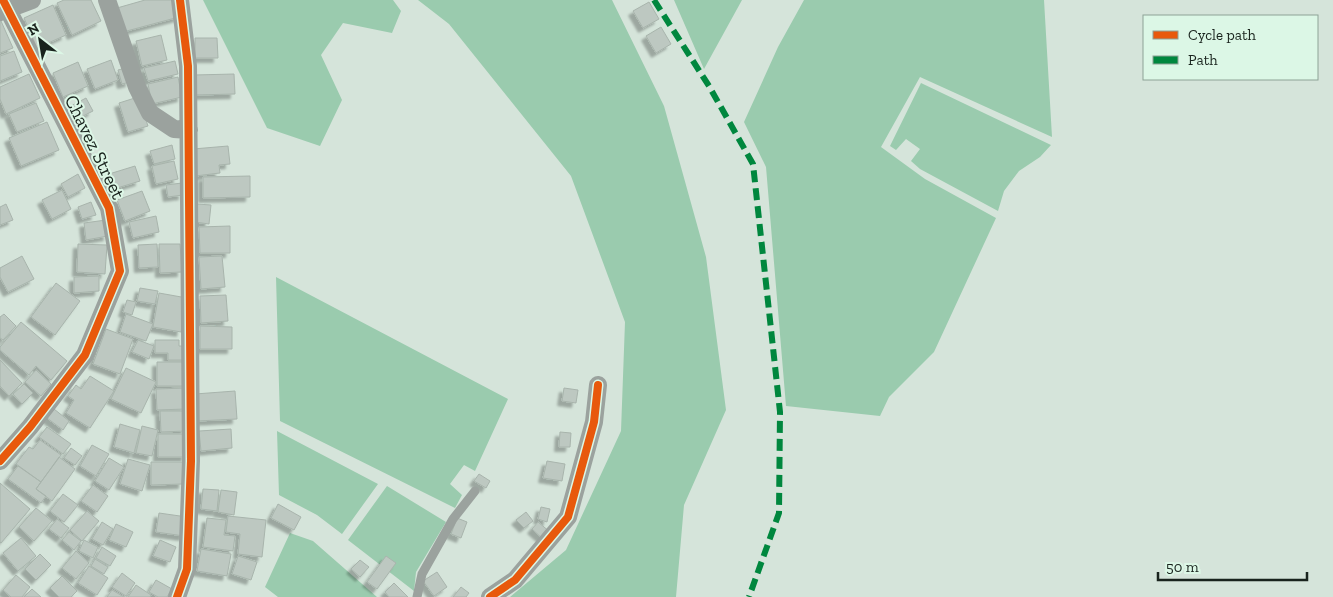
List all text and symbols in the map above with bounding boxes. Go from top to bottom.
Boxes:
north arrow [15,15,65,65]
legend [1143,15,1318,80]
text: N [25,19,43,39]
text: Cycle path [1188,26,1257,44]
text: Path [1188,51,1218,69]
street label: Chavez Street [60,91,130,203]
scale bar [1158,550,1307,582]
text: 50 m [1166,558,1199,576]

